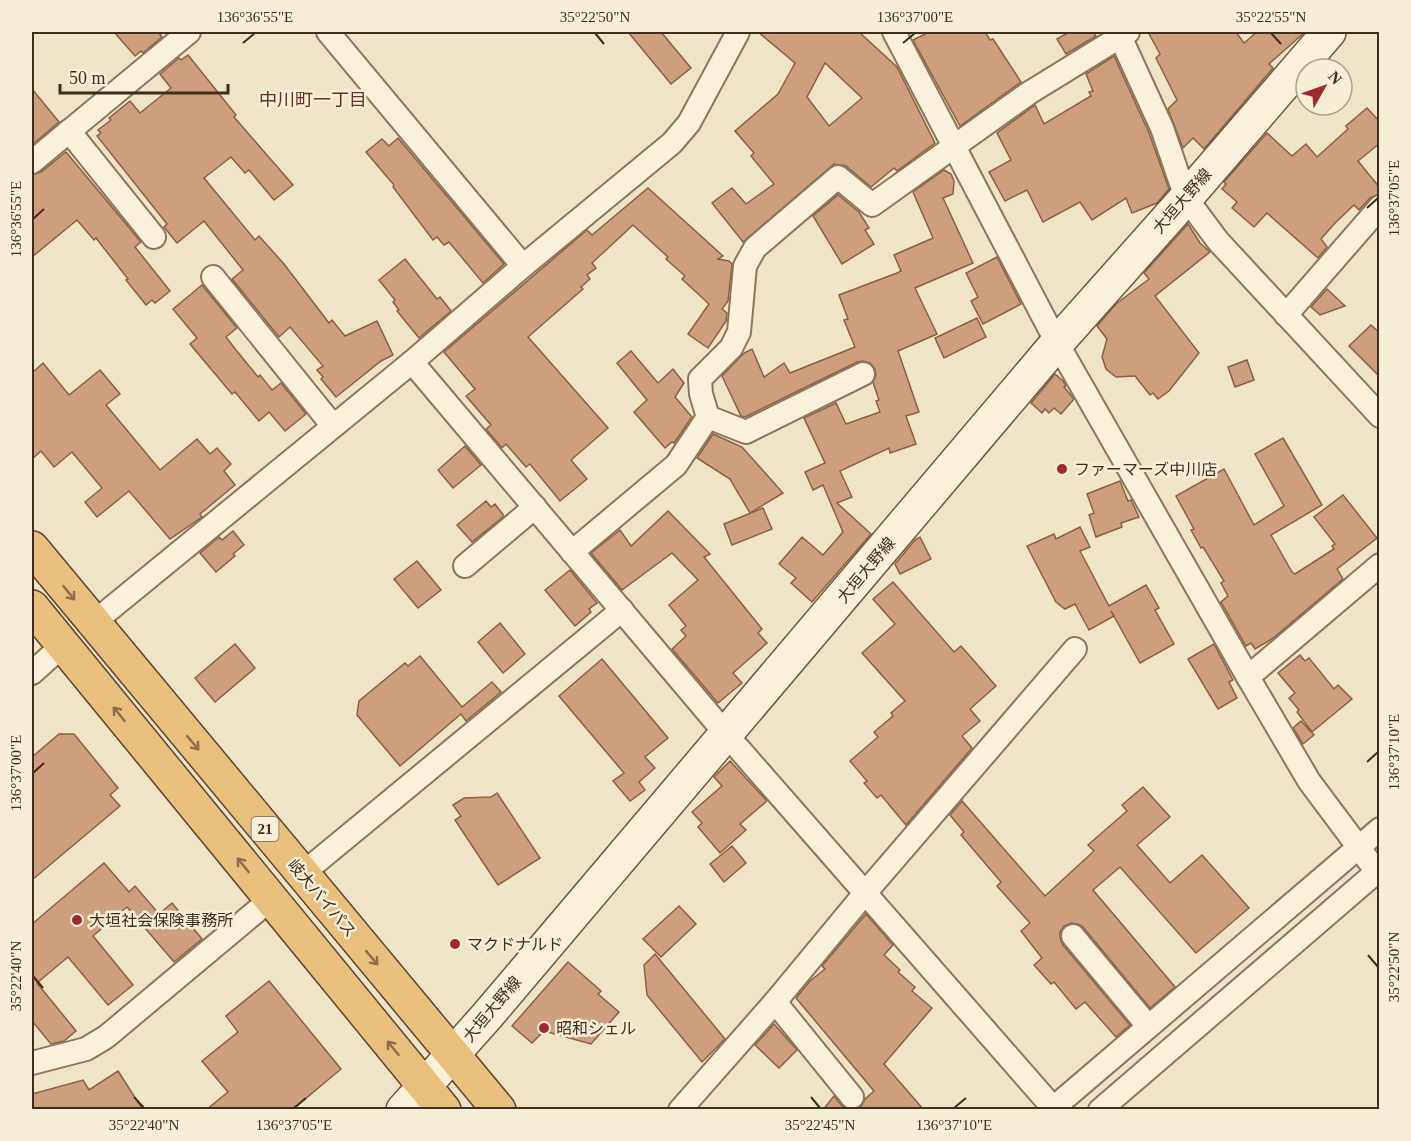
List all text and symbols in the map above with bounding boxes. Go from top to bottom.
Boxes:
text: 136°36'55"E [217,9,293,25]
text: 35°22'50"N [560,9,630,25]
text: 136°37'00"E [877,9,953,25]
text: 35°22'55"N [1236,9,1306,25]
scale bar [60,57,228,95]
north arrow [1294,57,1354,117]
text: 50 m [69,68,106,88]
text: N [1325,68,1346,88]
district label: 中川町一丁目 [259,90,367,110]
text: 136°37'05"E [1386,160,1402,236]
street label: 大垣大野線 [1149,165,1215,237]
text: 136°36'55"E [8,181,24,257]
place label: ファーマーズ中川店 [1074,461,1217,478]
marker: ファーマーズ中川店 [1055,462,1069,476]
street label: 大垣大野線 [834,534,898,606]
one-way arrow [62,585,75,601]
one-way arrow [113,706,126,722]
text: 136°37'10"E [1386,714,1402,790]
text: 136°37'00"E [8,735,24,811]
one-way arrow [186,735,200,750]
road number: 21 [252,817,278,841]
street label: 岐大バイパス [285,856,359,940]
one-way arrow [236,858,250,873]
place label: 大垣社会保険事務所 [89,912,233,929]
marker: 大垣社会保険事務所 [70,913,84,927]
text: 35°22'50"N [1386,932,1402,1002]
place label: マクドナルド [467,936,563,953]
marker: マクドナルド [448,937,462,951]
text: 35°22'40"N [8,941,24,1011]
one-way arrow [365,950,378,966]
street label: 大垣大野線 [460,973,524,1045]
place label: 昭和シェル [556,1020,636,1037]
marker: 昭和シェル [537,1021,551,1035]
one-way arrow [386,1041,400,1056]
text: 35°22'40"N [109,1117,179,1133]
text: 136°37'05"E [256,1117,332,1133]
text: 35°22'45"N [785,1117,855,1133]
text: 136°37'10"E [916,1117,992,1133]

